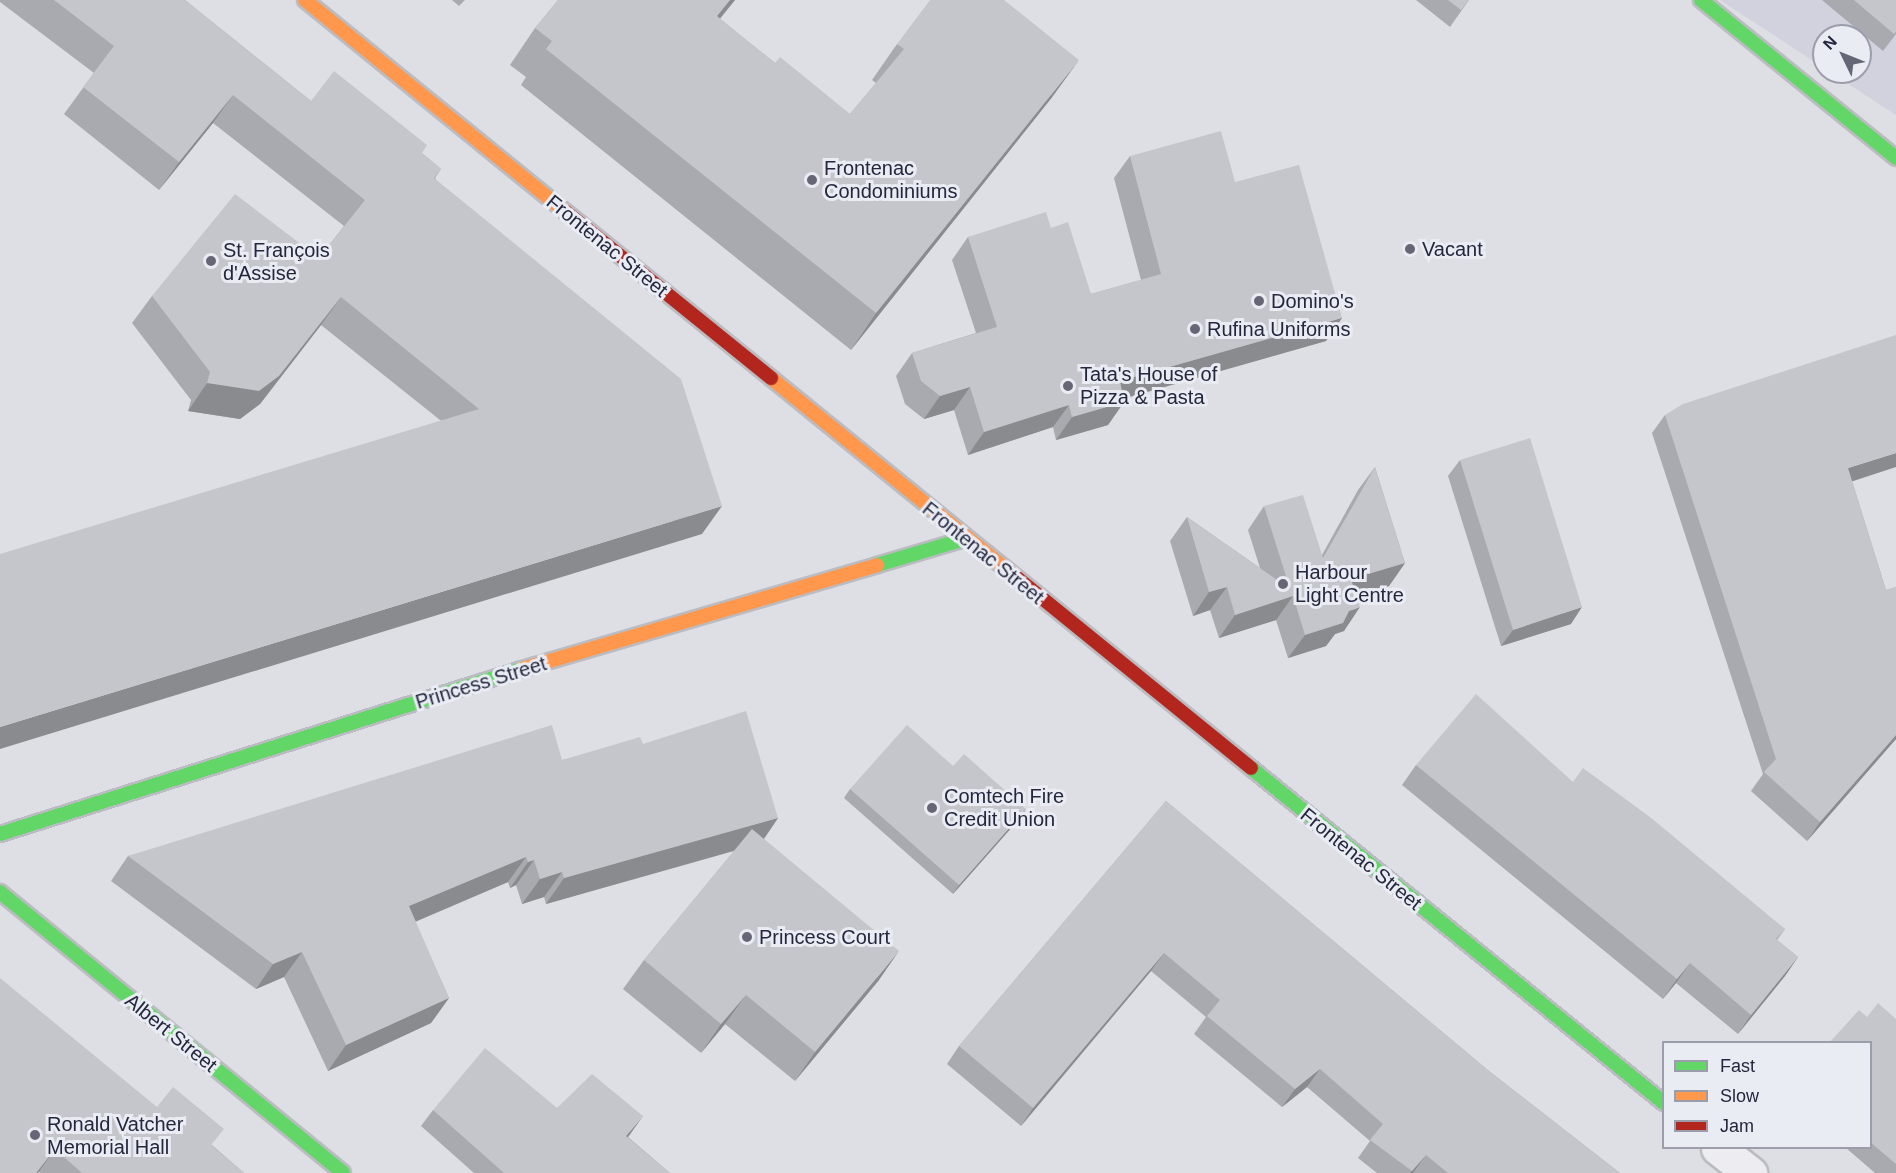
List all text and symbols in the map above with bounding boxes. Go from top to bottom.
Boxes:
north arrow [1812,24,1872,84]
text: N [1820,33,1840,53]
place label: Frontenac Condominiums [824,156,957,203]
marker: Frontenac Condominiums [805,173,819,187]
street label: Frontenac Street [542,190,672,302]
place label: Vacant [1422,237,1483,261]
place label: St. François d'Assise [223,238,330,285]
marker: Vacant [1403,242,1417,256]
marker: St. François d'Assise [204,254,218,268]
place label: Domino's [1271,289,1354,313]
marker: Domino's [1252,294,1266,308]
place label: Rufina Uniforms [1207,317,1350,341]
marker: Rufina Uniforms [1188,322,1202,336]
place label: Tata's House of Pizza & Pasta [1080,362,1217,409]
marker: Tata's House of Pizza & Pasta [1061,379,1075,393]
street label: Frontenac Street [918,497,1048,609]
place label: Harbour Light Centre [1295,560,1404,607]
marker: Harbour Light Centre [1276,577,1290,591]
street label: Princess Street [413,652,549,714]
place label: Comtech Fire Credit Union [944,784,1064,831]
marker: Comtech Fire Credit Union [925,801,939,815]
street label: Frontenac Street [1296,803,1426,915]
place label: Princess Court [759,925,890,949]
marker: Princess Court [740,930,754,944]
street label: Albert Street [120,989,222,1077]
legend [1662,1041,1872,1149]
text: Fast [1720,1056,1755,1076]
text: Slow [1720,1086,1759,1106]
place label: Ronald Vatcher Memorial Hall [47,1112,183,1159]
text: Jam [1720,1116,1754,1136]
marker: Ronald Vatcher Memorial Hall [28,1128,42,1142]

